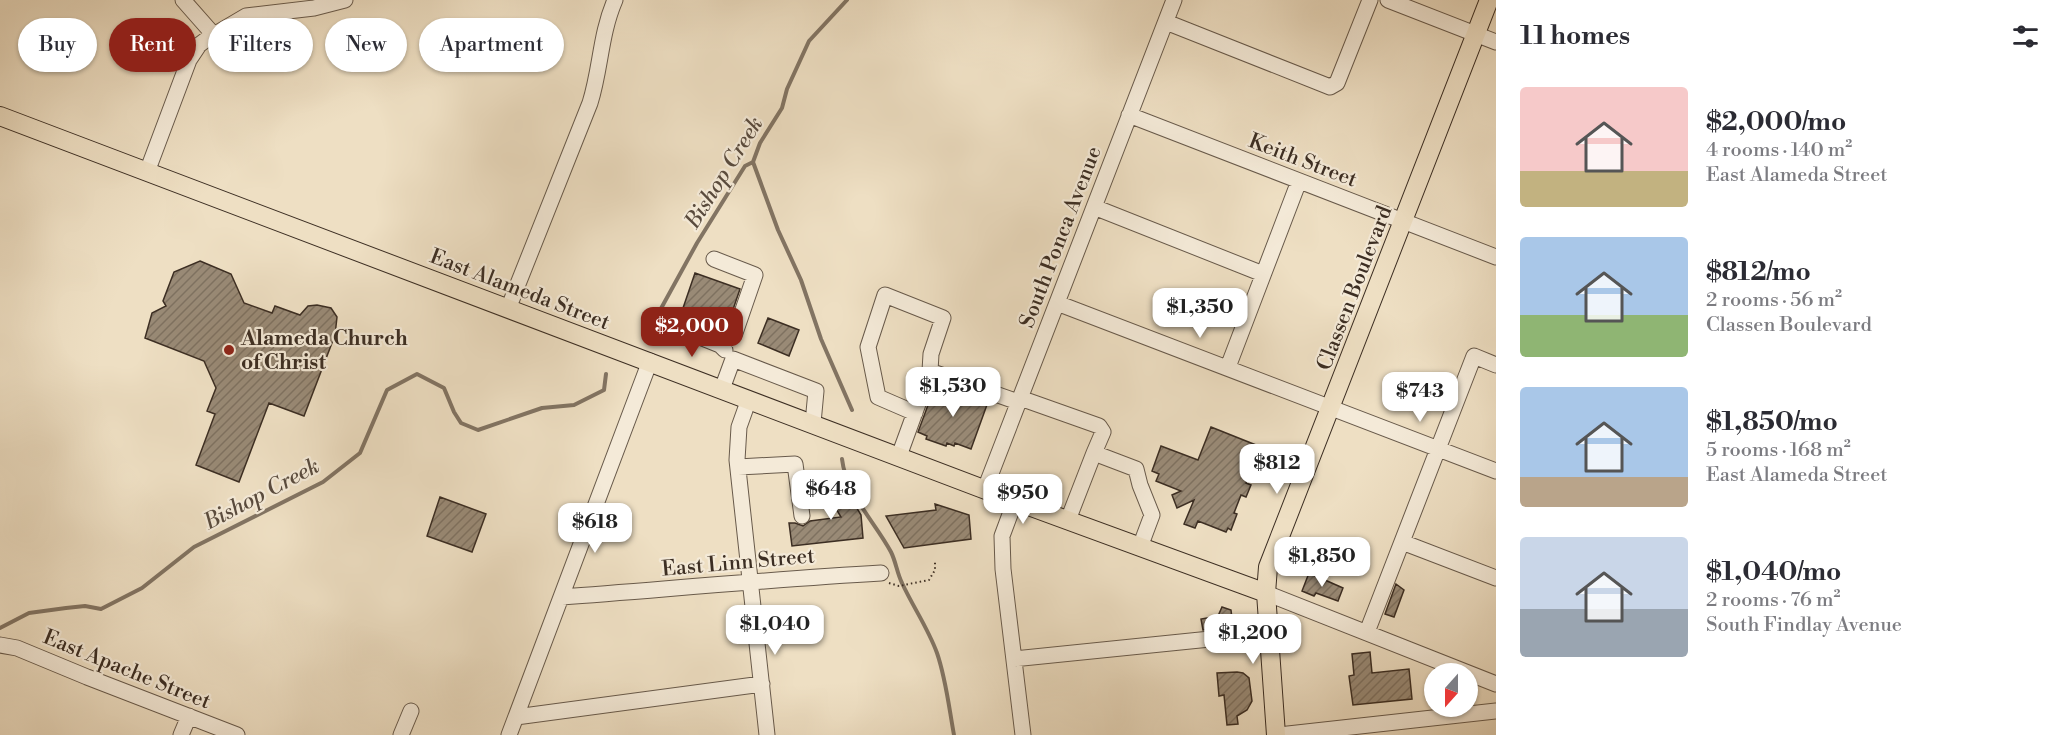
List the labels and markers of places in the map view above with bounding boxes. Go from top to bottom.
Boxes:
pin: $1,350 [1151,288,1249,339]
pin: $2,000 [643,307,741,358]
place label: Alameda Church of Christ [240,326,408,376]
marker: Alameda Church of Christ [222,343,236,357]
pin: $1,530 [904,367,1002,418]
pin: $743 [1384,372,1456,423]
pin: $812 [1241,444,1313,495]
pin: $648 [795,470,867,521]
pin: $950 [987,474,1059,525]
pin: $618 [559,503,631,554]
pin: $1,850 [1273,537,1371,588]
pin: $1,040 [726,605,824,656]
pin: $1,200 [1204,614,1302,665]

